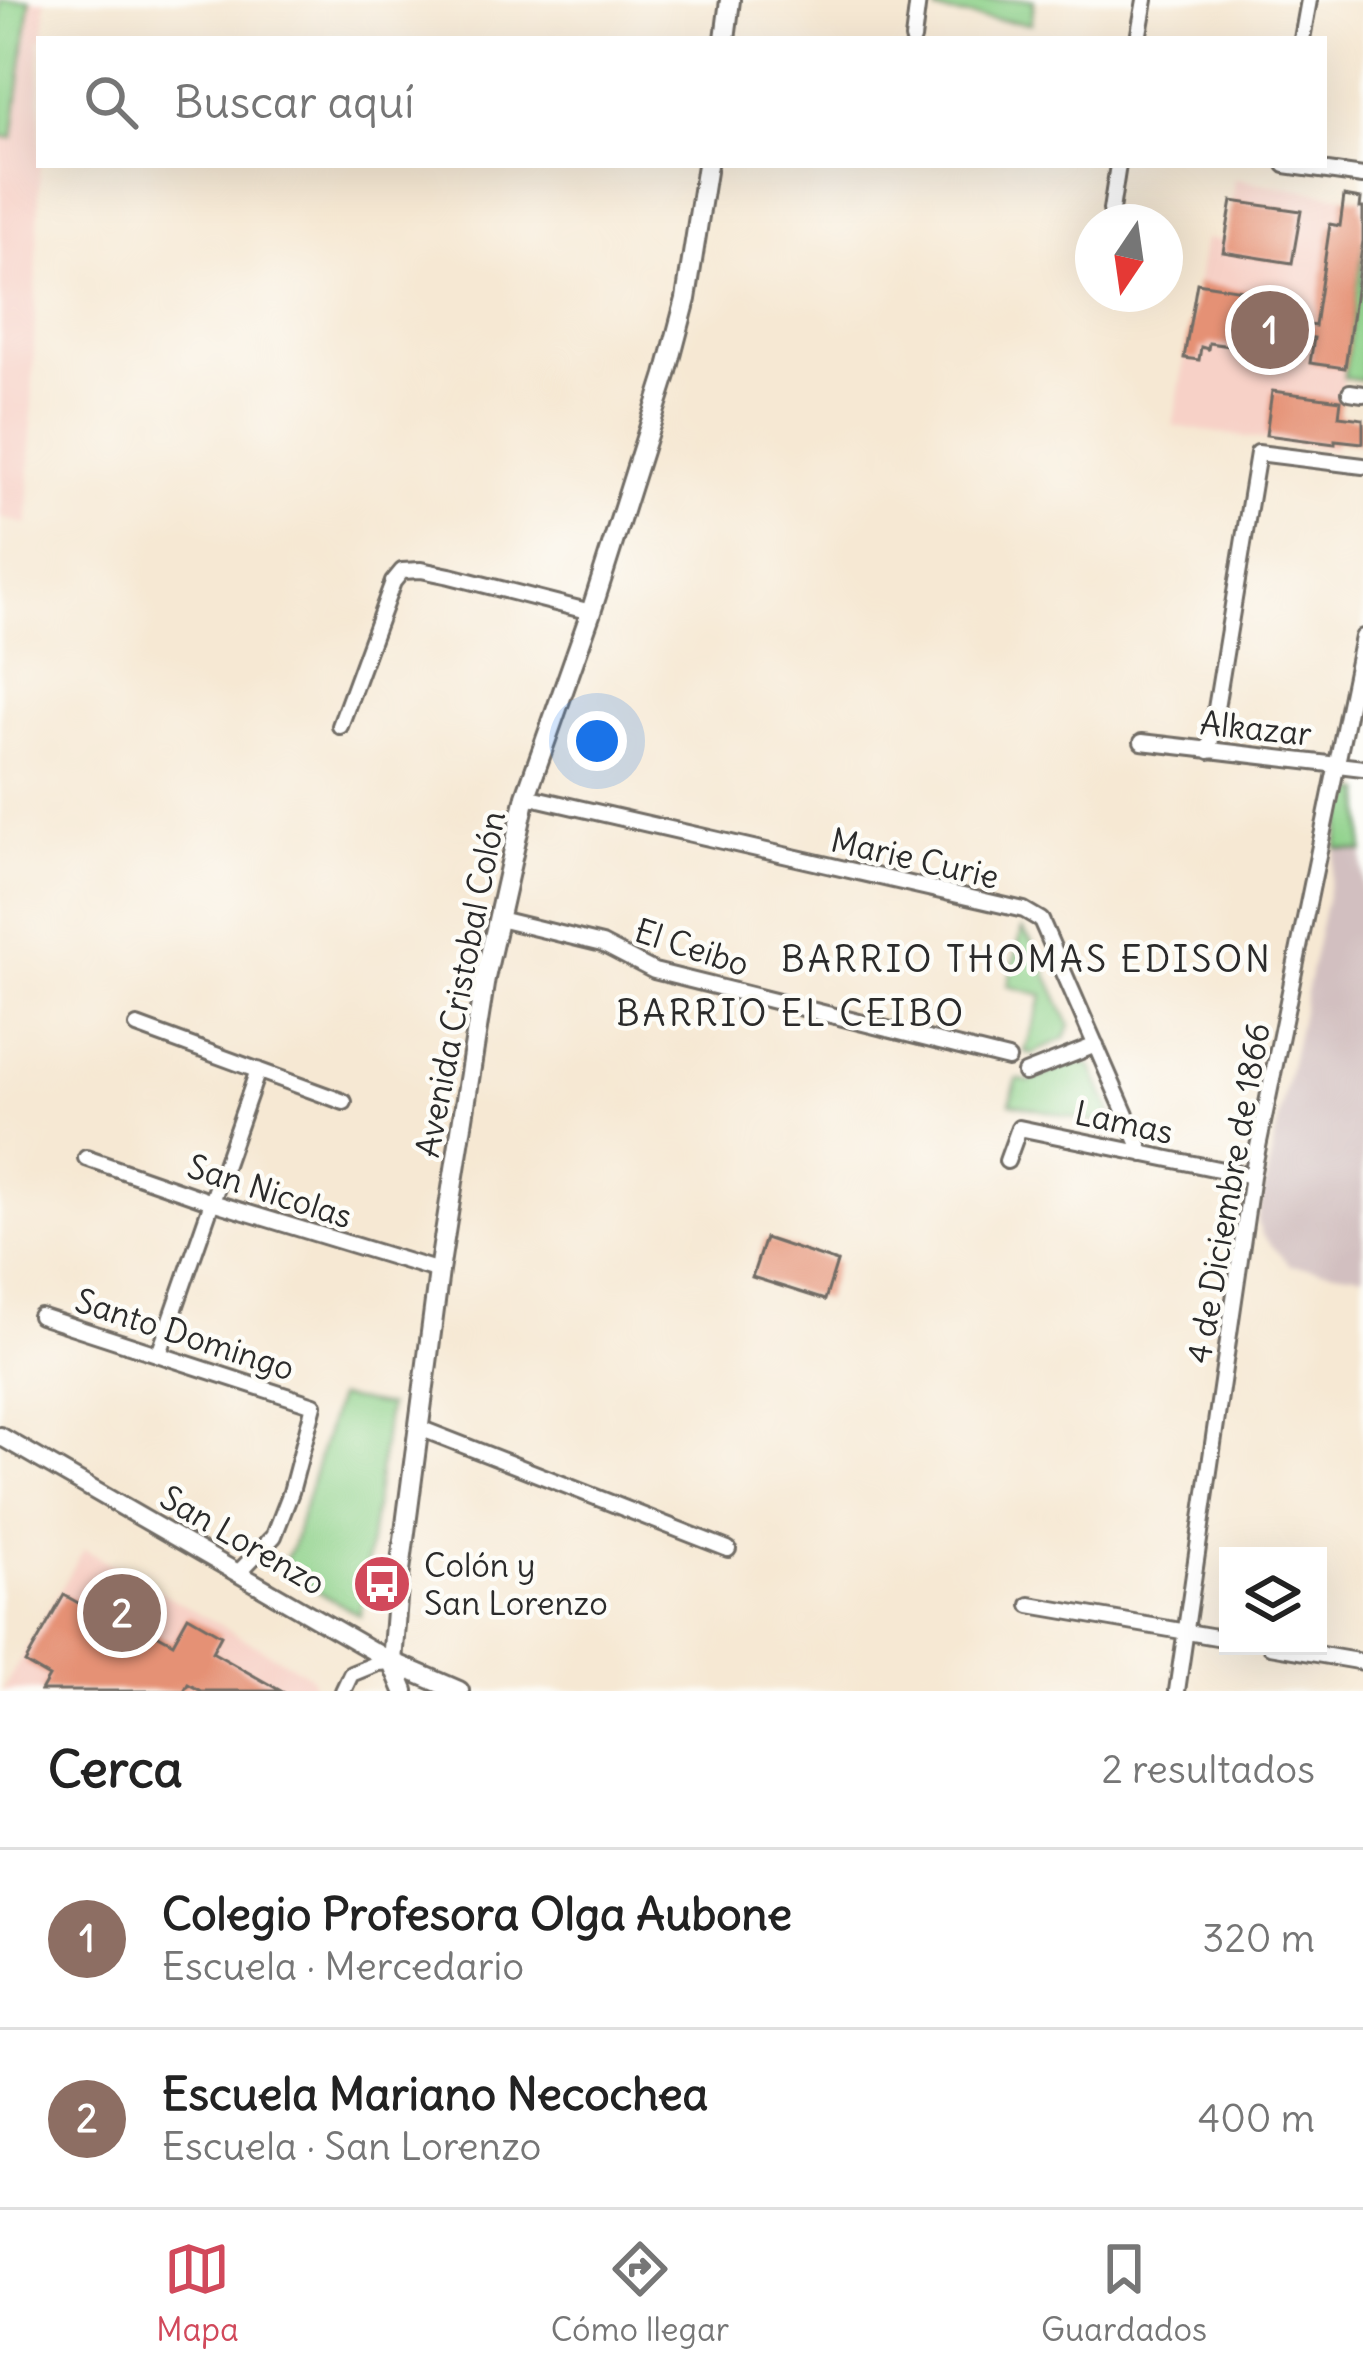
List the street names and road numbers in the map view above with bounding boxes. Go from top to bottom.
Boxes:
street label: Alkazar [1198,701,1314,755]
street label: Avenida Cristobal Colón [406,807,514,1161]
street label: Marie Curie [827,818,1003,898]
street label: El Ceibo [630,909,754,985]
street label: 4 de Diciembre de 1866 [1177,1020,1279,1366]
street label: Lamas [1071,1091,1177,1153]
street label: San Nicolas [182,1145,358,1237]
street label: Santo Domingo [70,1279,300,1389]
street label: San Lorenzo [153,1476,333,1604]

